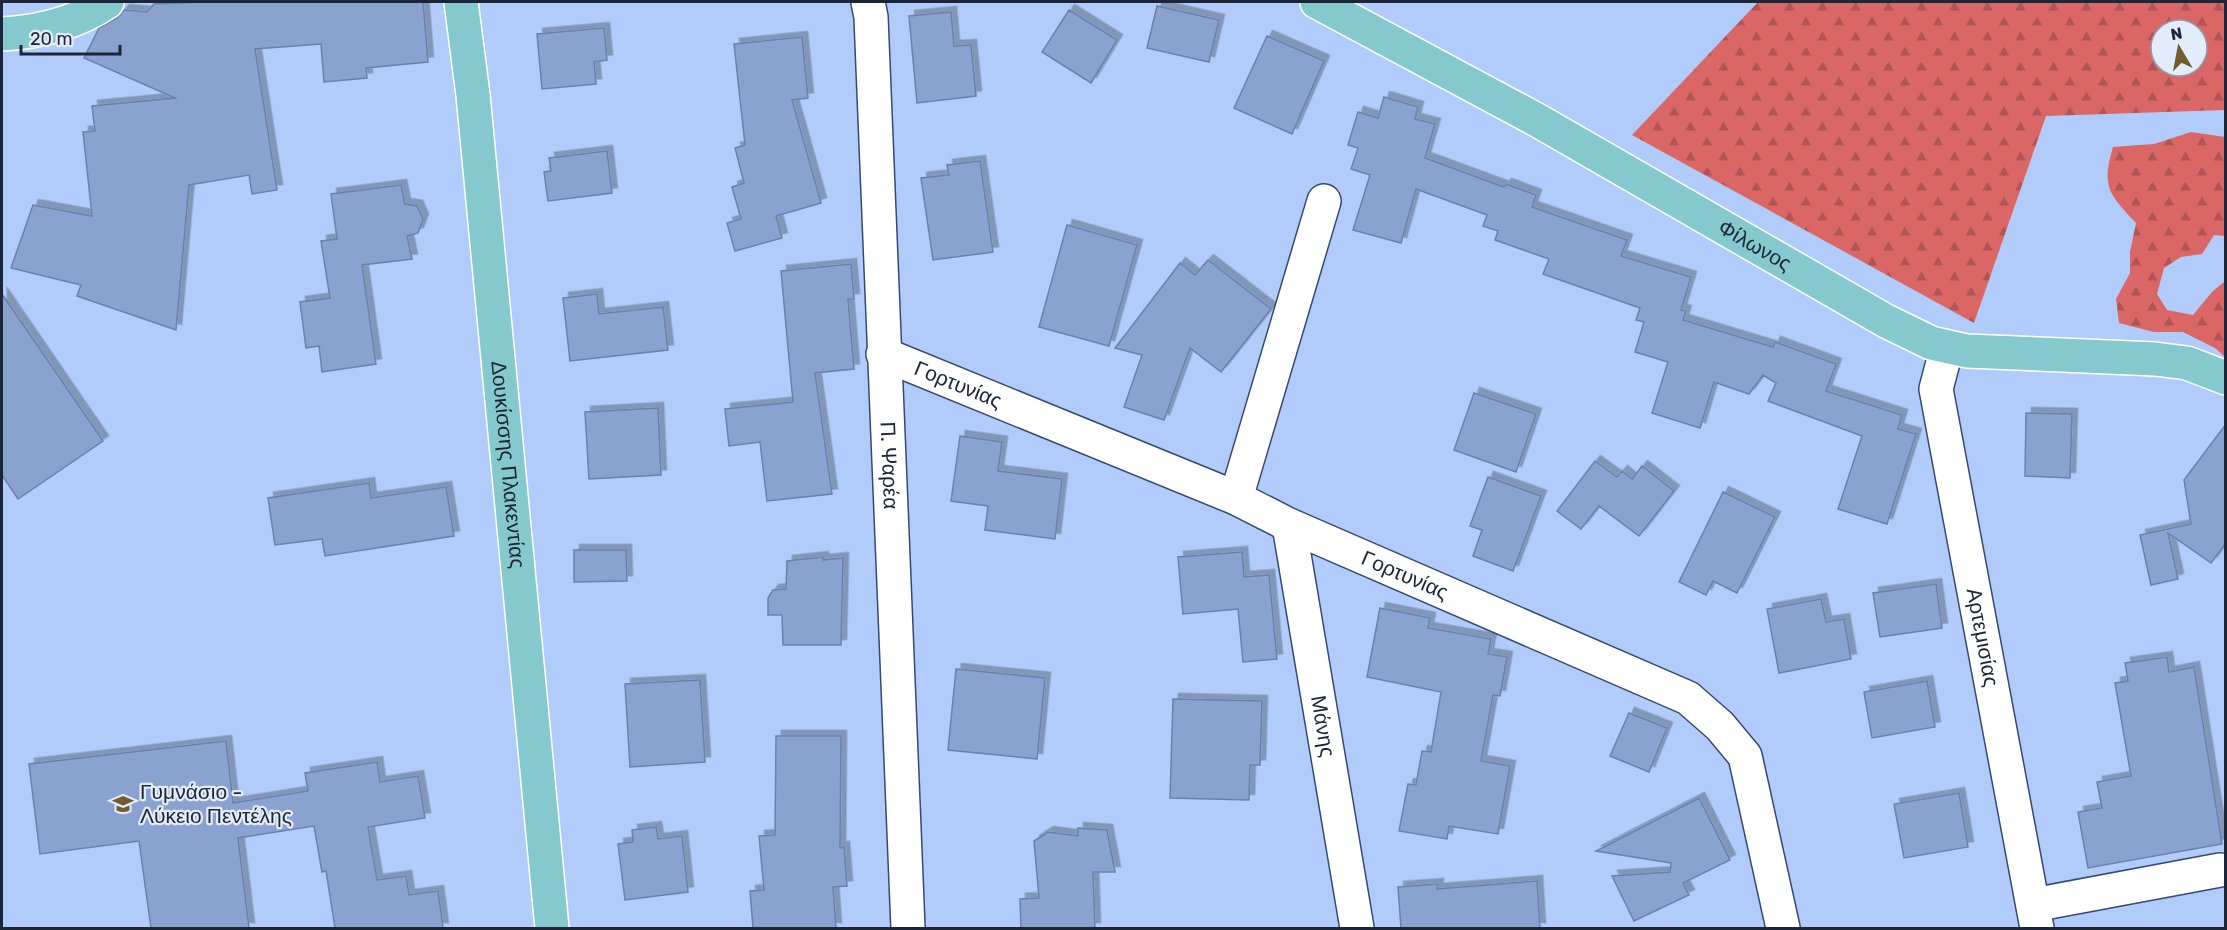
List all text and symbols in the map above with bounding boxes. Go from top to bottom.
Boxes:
scale bar [21,18,120,56]
north arrow [2149,18,2209,78]
text: N [2169,23,2184,44]
text: 20 m [30,28,72,50]
street label: Φίλωνος [1714,214,1796,276]
street label: Γορτυνίας [911,355,1006,413]
street label: Δουκίσσης Πλακεντίας [486,360,531,569]
street label: Π. Ψαρέα [875,421,904,510]
street label: Γορτυνίας [1358,545,1452,605]
street label: Αρτεμισίας [1962,586,2005,689]
street label: Μάνης [1306,693,1341,759]
place label: Γυμνάσιο - Λύκειο Πεντέλης [140,779,292,828]
school or university icon: Γυμνάσιο - Λύκειο Πεντέλης [111,792,135,816]

